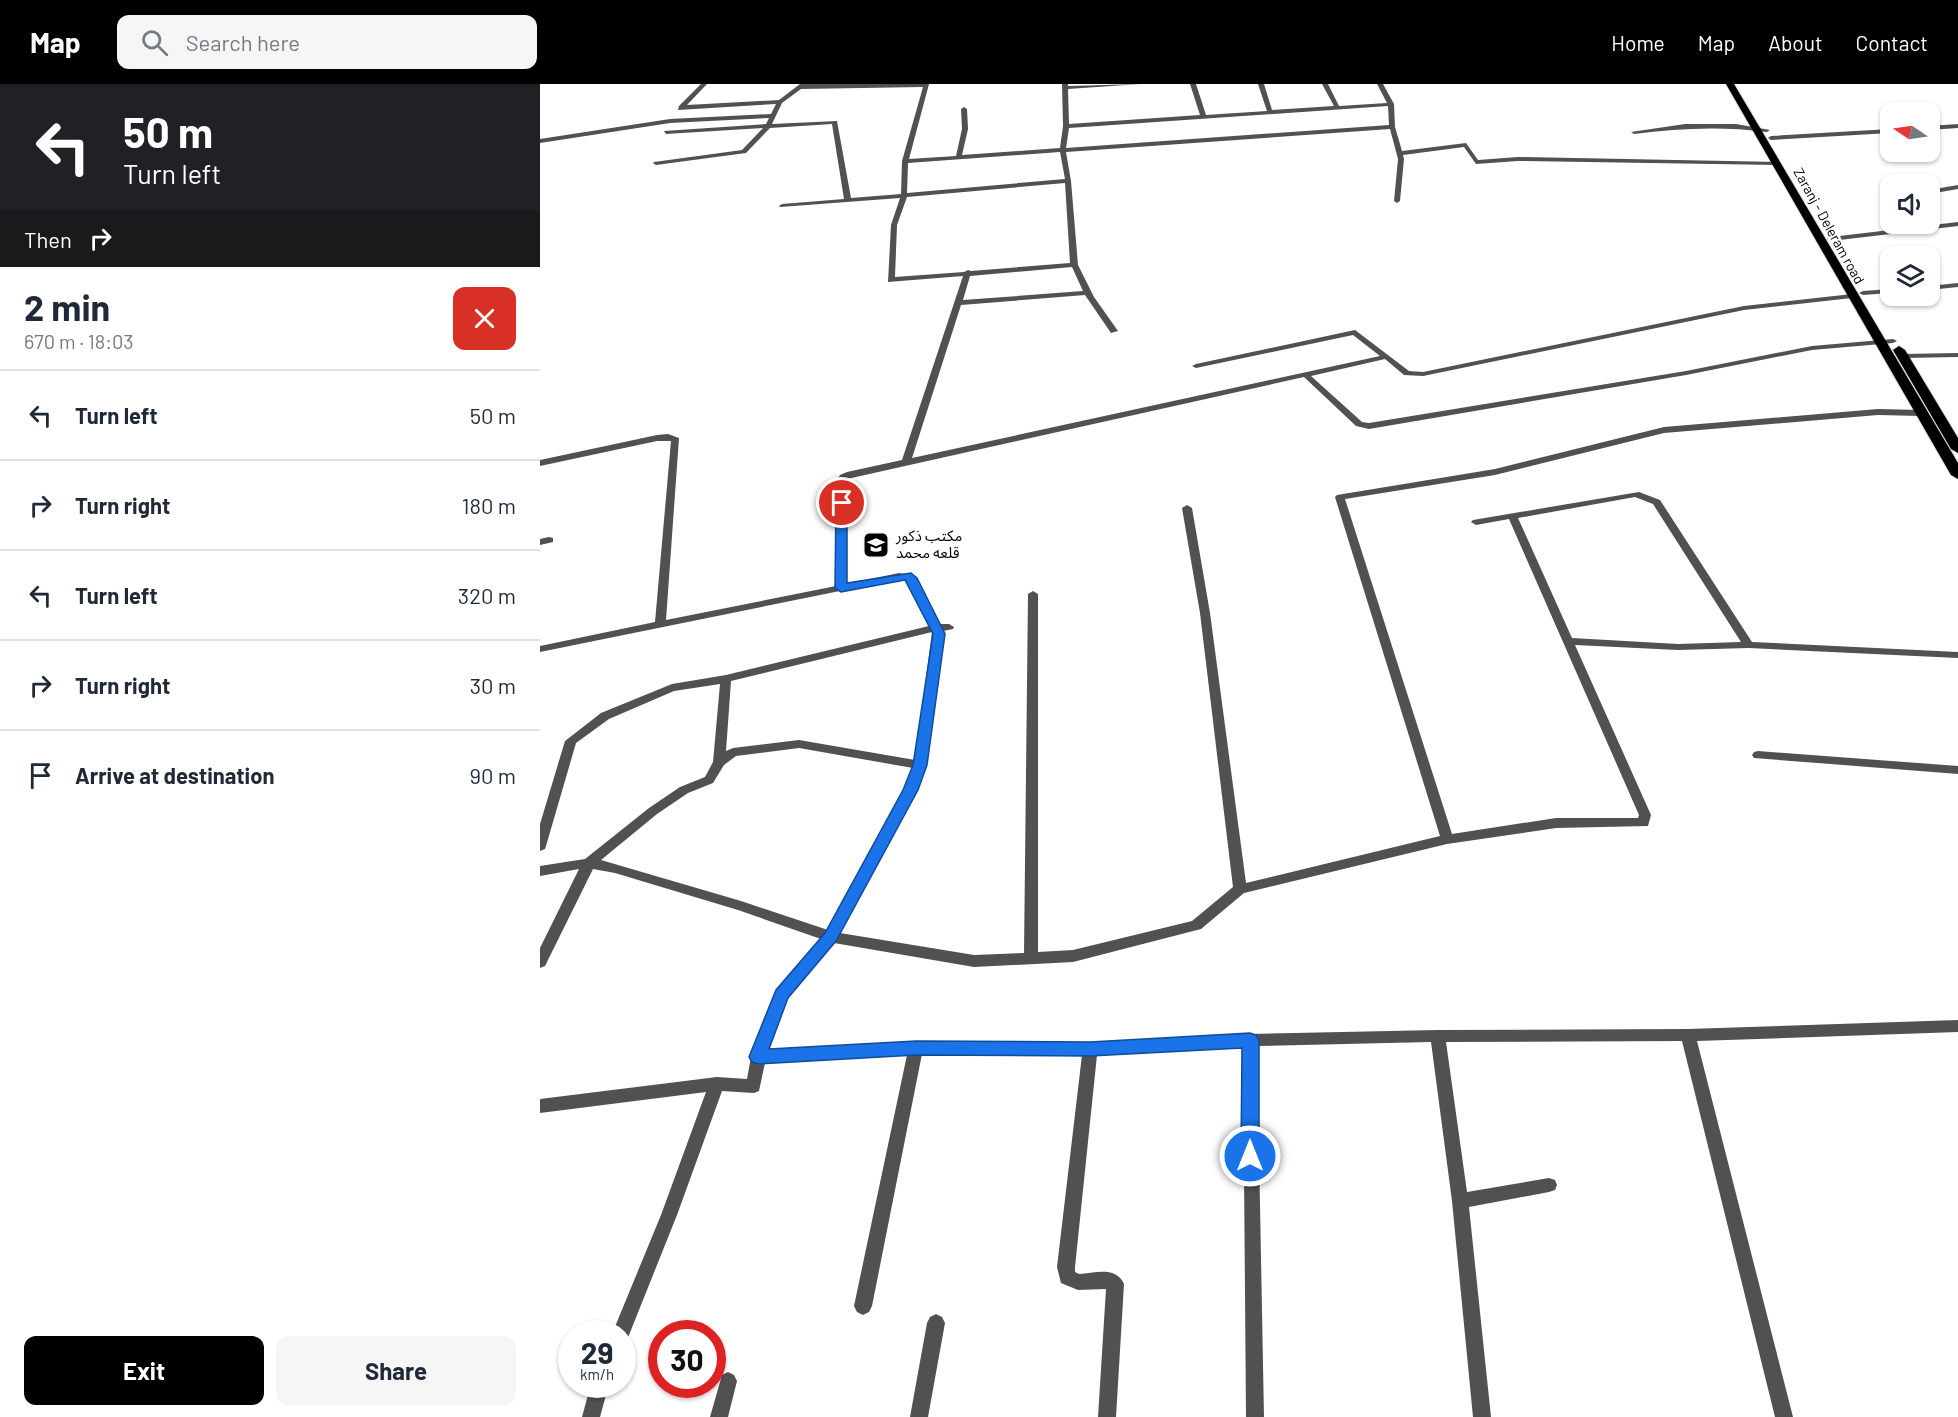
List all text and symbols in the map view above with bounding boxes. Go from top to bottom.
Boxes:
search box [117,15,537,69]
text: Map [30,25,81,59]
icon: search [138,26,171,59]
text: Search here [186,29,300,55]
text: Home [1611,30,1665,55]
text: Map [1698,30,1735,55]
text: About [1768,30,1823,55]
text: Contact [1856,30,1928,55]
north arrow [1880,102,1940,162]
map controls [1880,102,1940,306]
text: 50 m [123,106,213,156]
icon: left [24,108,102,186]
text: Turn left [123,157,221,189]
street label: Zaranj - Deleram road [1790,165,1868,287]
button: sound [1880,174,1940,234]
icon: right [84,222,117,255]
text: Then [24,226,72,252]
button: layers [1880,246,1940,306]
text: 2 min [24,285,110,328]
button: close [453,287,516,350]
text: 670 m · 18:03 [24,329,134,353]
icon: left [24,399,57,432]
text: Turn left [75,402,158,428]
text: 50 m [470,402,516,428]
pin [816,477,867,528]
icon: arrive [825,486,858,519]
icon: right [24,489,57,522]
text: Turn right [75,492,170,518]
text: 180 m [462,492,516,518]
place label: مکتب ذکور قلعه محمد [895,526,962,561]
school or university icon: مکتب ذکور قلعه محمد [861,530,891,560]
icon: left [24,579,57,612]
text: Turn left [75,582,158,608]
text: 320 m [458,582,516,608]
icon: right [24,669,57,702]
text: Turn right [75,672,170,698]
text: 30 m [470,672,516,698]
icon: arrive [24,759,57,792]
text: Arrive at destination [75,762,274,788]
text: 90 m [470,762,516,788]
position arrow [1218,1124,1282,1188]
speed limit sign: 30 [648,1320,726,1398]
text: 29 [581,1334,613,1370]
button: Exit [24,1336,264,1405]
button: Share [276,1336,516,1405]
text: km/h [580,1365,614,1383]

